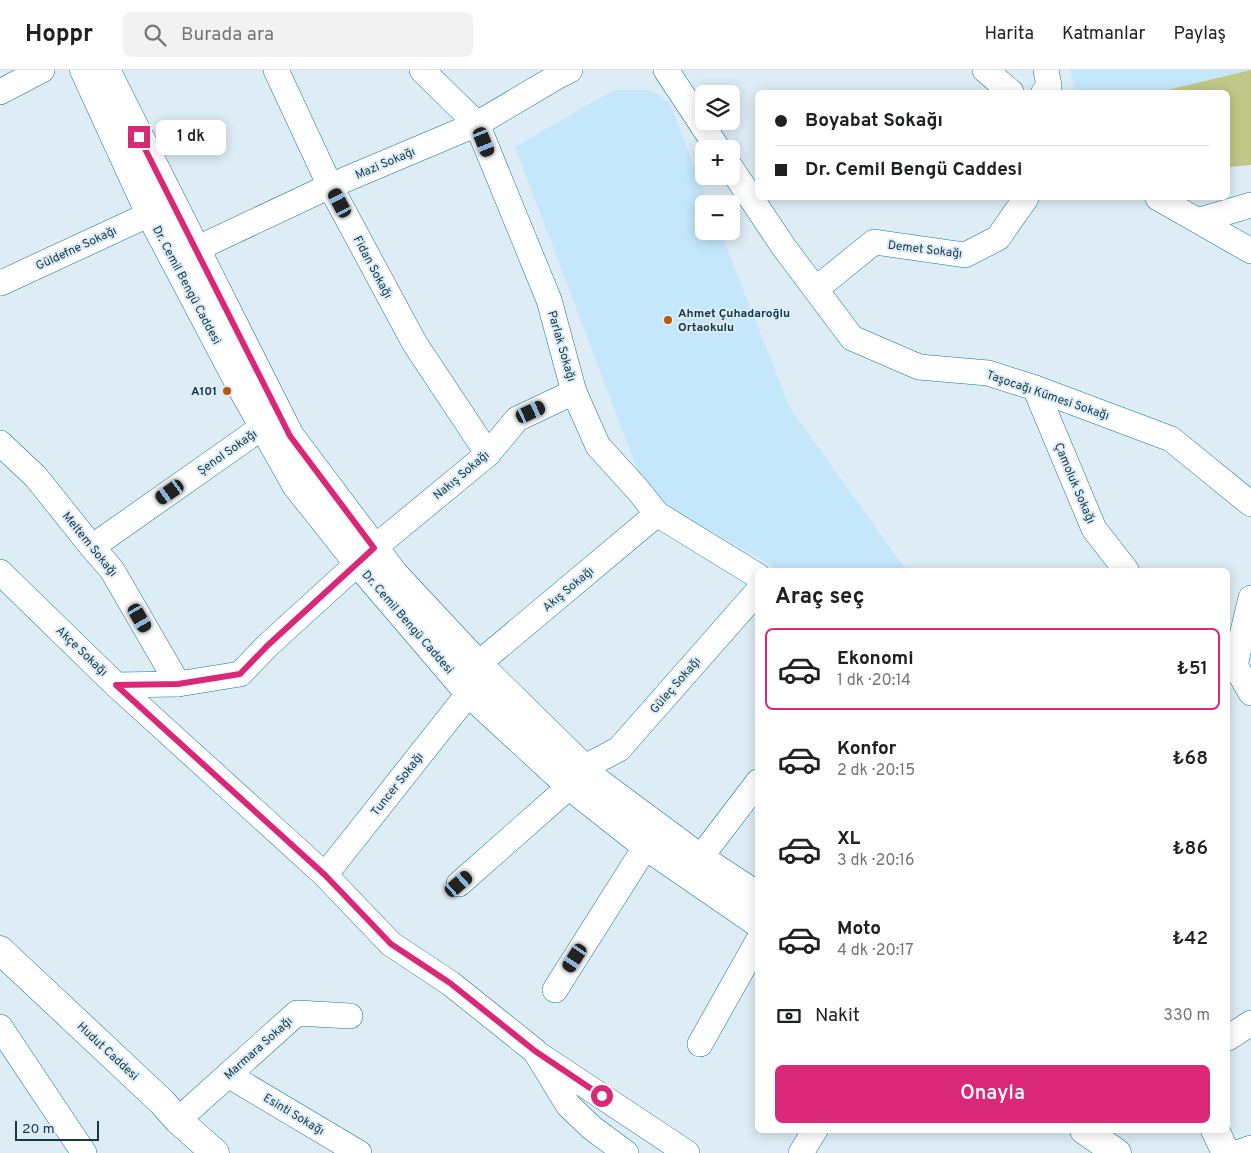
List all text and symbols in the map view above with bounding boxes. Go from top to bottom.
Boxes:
search box [123,12,473,57]
text: Hoppr [25,20,93,50]
icon: search [141,21,169,49]
text: Burada ara [181,23,274,47]
text: Harita [985,23,1034,46]
text: Katmanlar [1062,23,1145,46]
text: Paylaş [1173,23,1226,46]
map controls [695,85,740,240]
button: layers [695,85,740,130]
text: Boyabat Sokağı [805,109,943,133]
callout: 1 dk [156,120,226,154]
car [471,125,496,159]
route end [128,126,150,148]
text: 1 dk [177,127,205,147]
button: + [695,140,740,185]
street label: Mazi Sokağı [353,144,418,184]
text: Dr. Cemil Bengü Caddesi [805,158,1022,182]
car [326,186,353,220]
button: − [695,195,740,240]
street label: Güldefne Sokağı [33,223,119,275]
street label: Dr. Cemil Bengü Caddesi [148,223,224,348]
street label: Fidan Sokağı [349,233,395,302]
street label: Demet Sokağı [887,237,963,262]
place label: Ahmet Çuhadaroğlu Ortaokulu [678,306,790,336]
street label: Parlak Sokağı [543,309,579,384]
marker: Ahmet Çuhadaroğlu Ortaokulu [662,314,674,326]
street label: Taşocağı Kümesi Sokağı [984,367,1111,424]
place label: A101 [191,384,217,400]
marker: A101 [221,385,233,397]
car [514,399,547,425]
street label: Şenol Sokağı [195,426,261,479]
street label: Çamoluk Sokağı [1050,440,1098,526]
street label: Nakış Sokağı [430,448,493,504]
car [153,477,186,507]
street label: Meltem Sokağı [58,509,120,581]
street label: Akış Sokağı [540,564,598,616]
street label: Dr. Cemil Bengü Caddesi [358,568,457,678]
text: Araç seç [775,584,865,611]
car [126,601,153,635]
street label: Akçe Sokağı [52,623,110,680]
icon: car [777,647,822,692]
text: Ekonomi [837,647,914,671]
street label: Güleç Sokağı [647,654,705,717]
text: ₺51 [1177,657,1208,681]
text: 1 dk · 20:14 [837,671,911,691]
icon: car [777,737,822,782]
text: Konfor [837,737,896,761]
text: ₺68 [1172,747,1208,771]
street label: Tuncer Sokağı [368,750,428,820]
text: 2 dk · 20:15 [837,761,915,781]
icon: car [777,827,822,872]
text: XL [837,827,860,851]
text: ₺86 [1172,837,1208,861]
text: 3 dk · 20:16 [837,851,915,871]
car [442,868,475,900]
icon: car [777,917,822,962]
text: Moto [837,917,881,941]
text: ₺42 [1172,927,1208,951]
car [560,941,589,975]
text: 4 dk · 20:17 [837,941,914,961]
icon: cash [775,1002,803,1030]
text: Nakit [815,1004,860,1028]
text: 330 m [1163,1006,1210,1026]
street label: Marmara Sokağı [221,1014,296,1084]
street label: Hudut Caddesi [73,1019,142,1084]
button: Onayla [775,1065,1210,1123]
route start [591,1085,613,1107]
street label: Esinti Sokağı [260,1090,327,1139]
scale bar [15,1118,99,1141]
text: 20 m [22,1121,55,1138]

